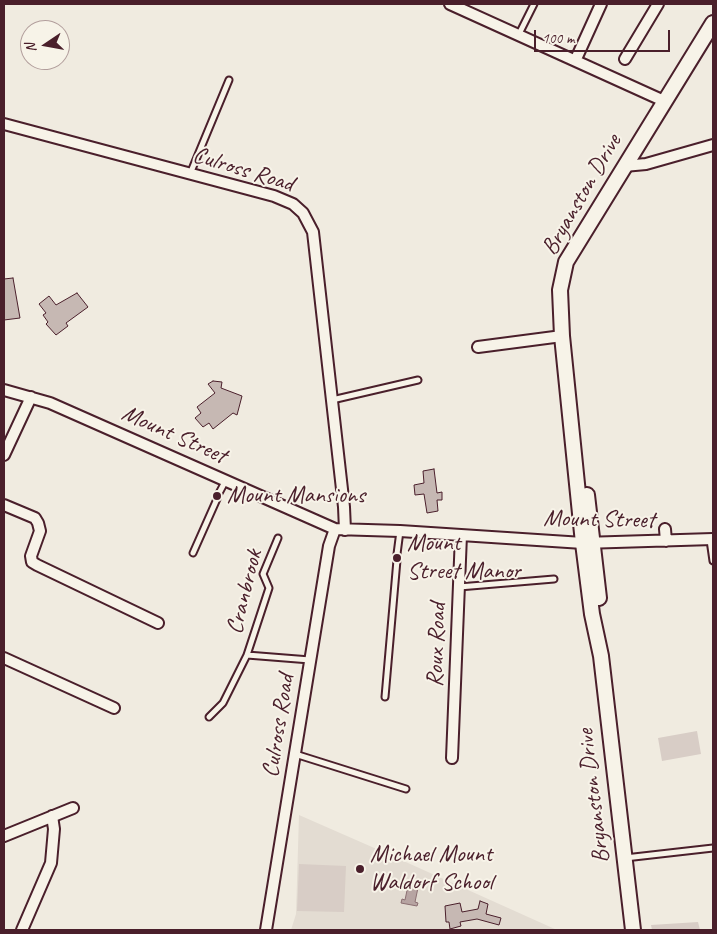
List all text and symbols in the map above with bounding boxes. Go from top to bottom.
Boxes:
north arrow [20,20,70,70]
scale bar [537,20,673,52]
text: 100 m [542,29,574,48]
text: N [22,42,40,54]
street label: Bryanston Drive [536,129,628,261]
street label: Culross Road [189,141,297,199]
street label: Mount Street [117,399,231,471]
place label: Mount Mansions [227,482,365,510]
marker: Mount Mansions [211,490,223,502]
street label: Mount Street [543,505,655,535]
place label: Mount Street Manor [407,530,521,586]
street label: Cranbrook [221,547,269,637]
marker: Mount Street Manor [391,552,403,564]
street label: Roux Road [421,602,453,688]
street label: Culross Road [257,673,301,779]
street label: Bryanston Drive [571,727,617,865]
place label: Michael Mount Waldorf School [370,841,493,897]
marker: Michael Mount Waldorf School [354,863,366,875]

